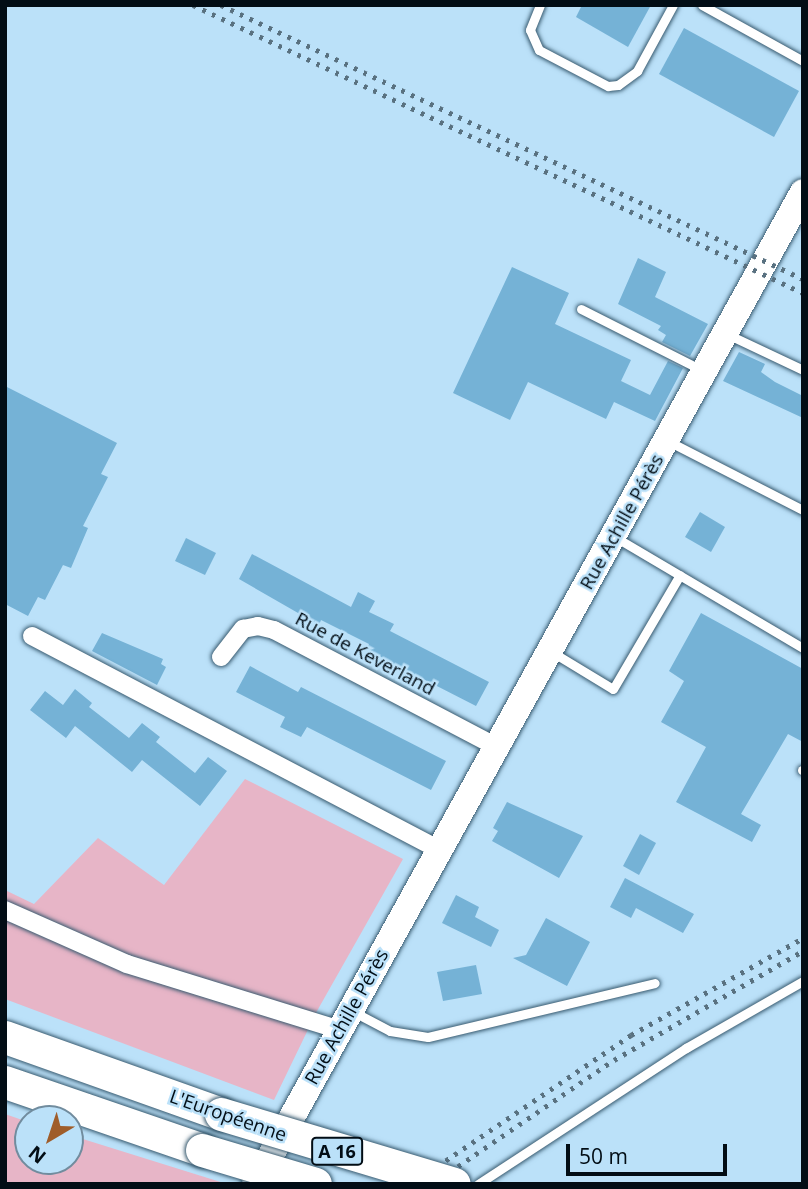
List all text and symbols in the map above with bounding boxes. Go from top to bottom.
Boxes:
street label: Rue Achille Pérès [575,450,669,594]
street label: Rue de Keverland [291,608,439,700]
street label: Rue Achille Pérès [300,945,394,1089]
street label: L'Européenne [166,1085,290,1147]
north arrow [14,1105,84,1175]
scale bar [570,1130,731,1174]
road number: A 16 [311,1136,363,1166]
text: N [23,1140,51,1170]
text: 50 m [579,1142,628,1170]

